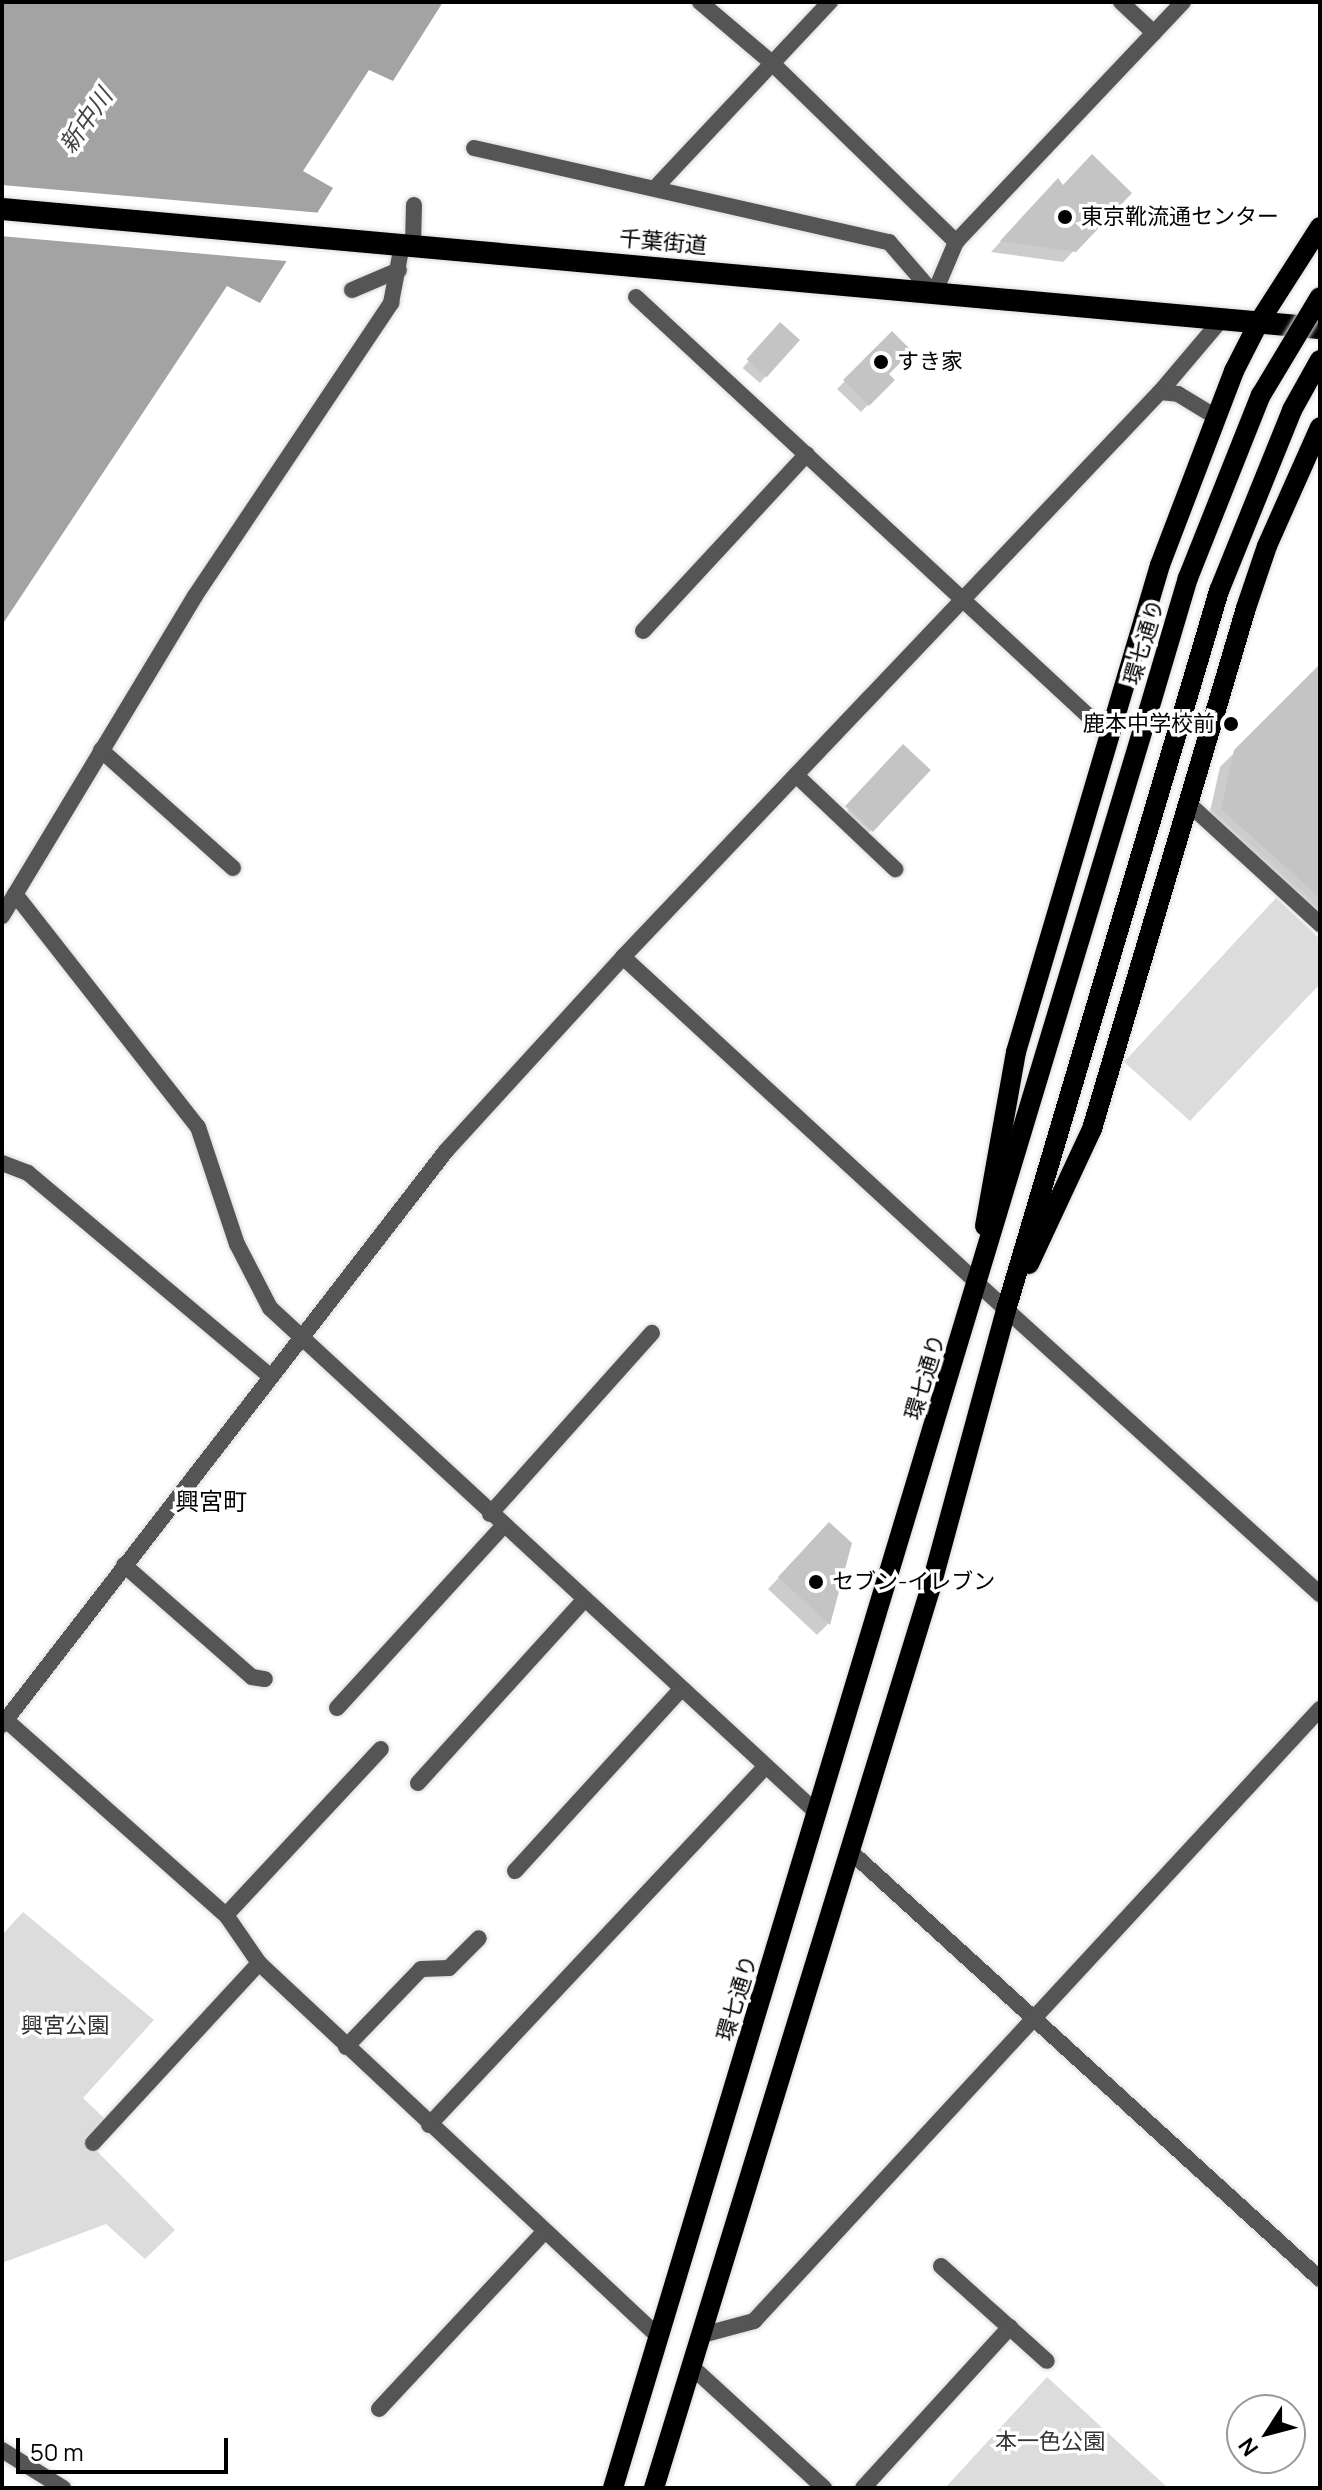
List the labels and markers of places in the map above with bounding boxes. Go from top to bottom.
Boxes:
place label: 東京靴流通センター [1081,204,1279,230]
marker: 東京靴流通センター [1056,208,1074,226]
place label: すき家 [897,349,963,375]
marker: すき家 [872,353,890,371]
place label: 鹿本中学校前 [1083,711,1215,737]
marker: 鹿本中学校前 [1222,715,1240,733]
place label: セブン-イレブン [832,1569,995,1595]
marker: セブン-イレブン [807,1573,825,1591]

